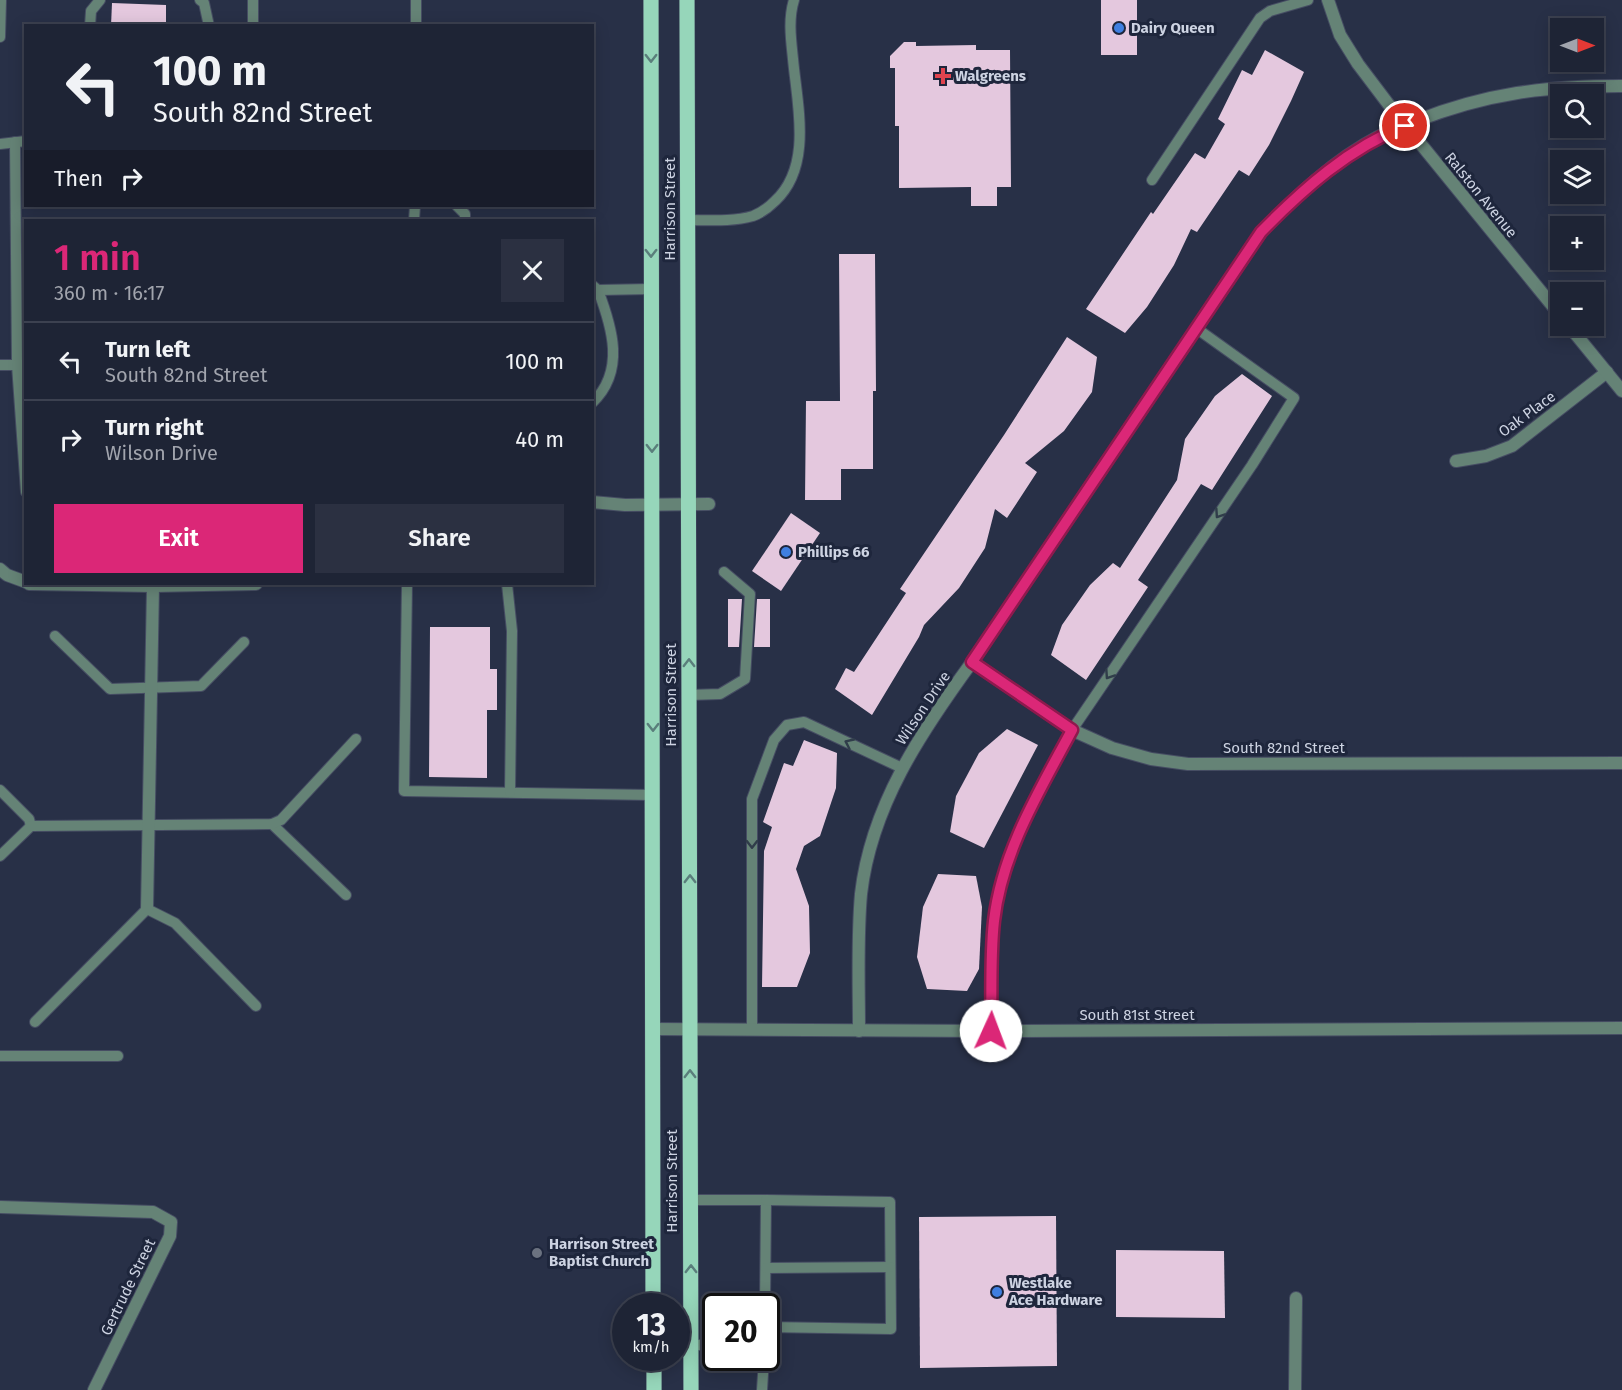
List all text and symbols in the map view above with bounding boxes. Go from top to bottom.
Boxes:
north arrow [1550,18,1604,72]
map controls [1550,18,1604,336]
place label: Dairy Queen [1131,19,1215,37]
marker: Dairy Queen [1112,21,1126,35]
text: 100 m [153,46,267,96]
icon: left [54,48,132,126]
one-way arrow [645,54,657,63]
place label: Walgreens [955,67,1026,85]
marker: Walgreens [936,69,950,83]
button: search [1550,84,1604,138]
text: South 82nd Street [153,97,372,129]
pin [1379,100,1430,151]
icon: arrive [1388,109,1421,142]
street label: Ralston Avenue [1441,149,1521,241]
button: layers [1550,150,1604,204]
street label: Harrison Street [661,157,679,261]
icon: right [115,162,148,195]
text: Then [54,165,103,192]
button: + [1550,216,1604,270]
text: 1 min [54,236,141,280]
button: close [501,239,564,302]
one-way arrow [645,249,657,258]
text: 360 m · 16:17 [54,281,165,305]
button: − [1550,282,1604,336]
text: Turn left [105,336,190,363]
icon: left [54,345,87,378]
text: 100 m [505,348,564,375]
text: South 82nd Street [105,363,267,387]
street label: Oak Place [1495,387,1559,441]
text: Turn right [105,414,204,441]
icon: right [54,423,87,456]
text: 40 m [515,426,564,453]
text: Wilson Drive [105,441,218,465]
one-way arrow [646,444,658,453]
button: Exit [54,504,303,573]
button: Share [315,504,564,573]
one-way arrow [1215,507,1226,518]
place label: Phillips 66 [798,543,870,561]
marker: Phillips 66 [779,545,793,559]
street label: Harrison Street [662,643,680,747]
one-way arrow [683,658,695,667]
street label: Wilson Drive [892,668,954,748]
one-way arrow [1105,668,1116,679]
one-way arrow [647,723,659,732]
one-way arrow [845,738,856,750]
street label: South 82nd Street [1223,739,1345,757]
one-way arrow [746,839,758,848]
one-way arrow [684,874,696,883]
position arrow [959,999,1023,1063]
street label: South 81st Street [1079,1006,1195,1024]
one-way arrow [684,1069,696,1078]
street label: Harrison Street [663,1129,681,1233]
street label: Gertrude Street [97,1235,159,1338]
place label: Harrison Street Baptist Church [549,1235,654,1270]
marker: Harrison Street Baptist Church [530,1246,544,1260]
one-way arrow [685,1264,697,1273]
place label: Westlake Ace Hardware [1008,1274,1102,1309]
marker: Westlake Ace Hardware [990,1285,1004,1299]
speed limit sign: 20 [702,1293,780,1371]
text: 13 [636,1307,666,1343]
text: km/h [632,1338,670,1356]

